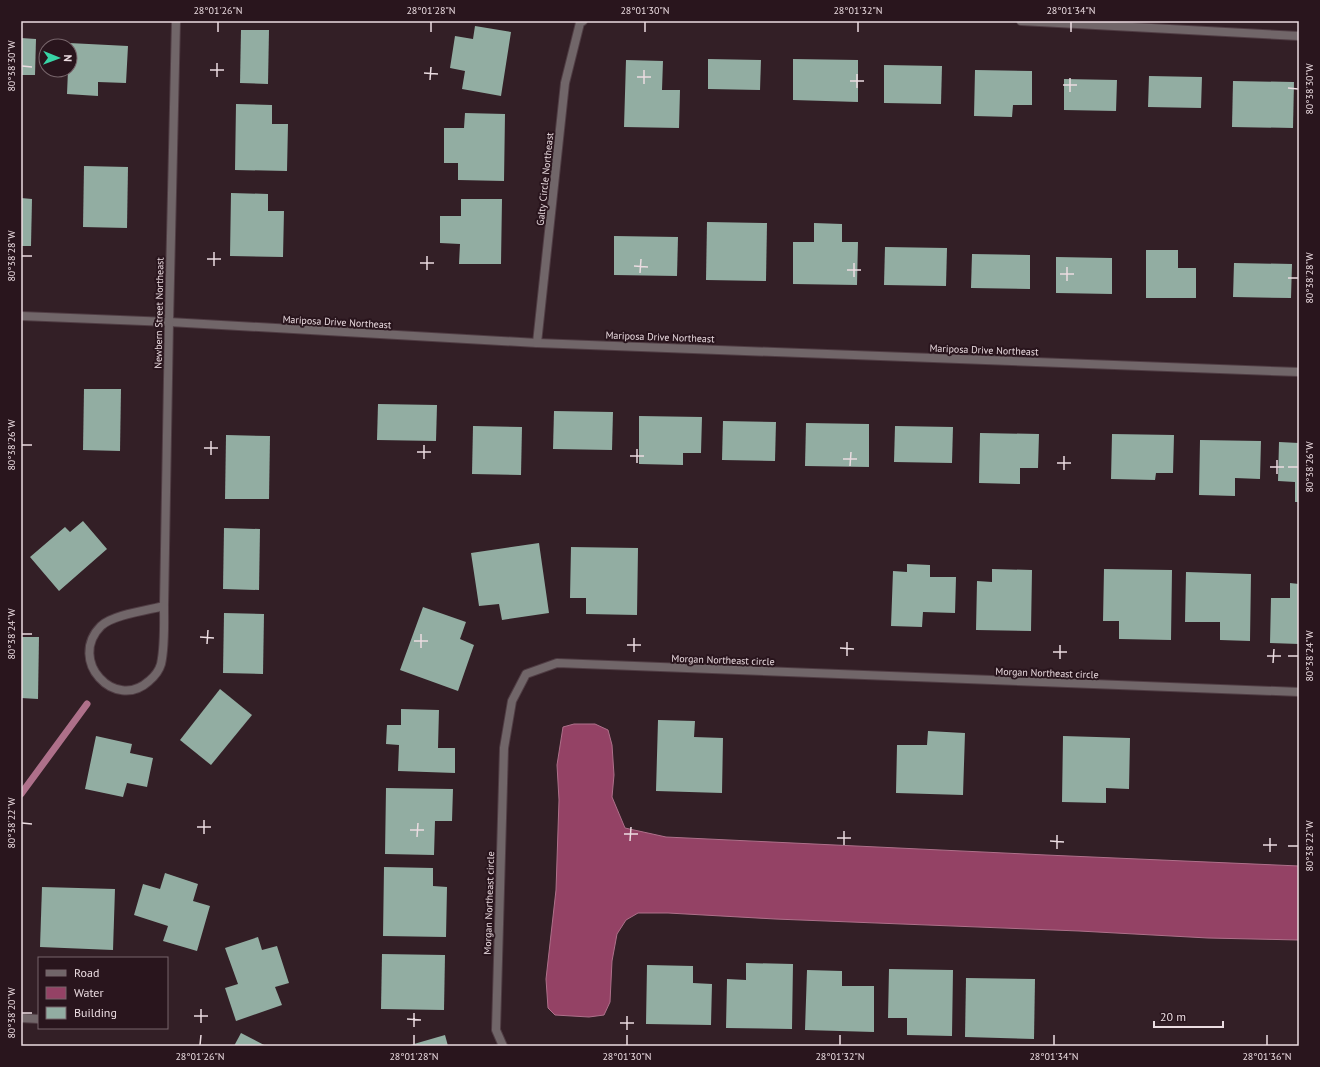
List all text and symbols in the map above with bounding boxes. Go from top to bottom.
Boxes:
text: 28°01'26"N [193,4,243,17]
text: 28°01'28"N [406,4,456,17]
text: 28°01'30"N [620,4,670,17]
text: 28°01'32"N [833,4,883,17]
text: 28°01'34"N [1046,4,1096,17]
north arrow [38,38,78,78]
text: 80°38'30"W [5,40,18,92]
text: N [61,54,75,62]
text: 80°38'30"W [1303,63,1316,115]
street label: Galty Circle Northeast [534,131,556,226]
text: 80°38'28"W [5,230,18,282]
text: 80°38'28"W [1303,252,1316,304]
street label: Newbern Street Northeast [152,257,166,369]
street label: Mariposa Drive Northeast [282,313,392,331]
street label: Mariposa Drive Northeast [605,329,715,345]
street label: Mariposa Drive Northeast [929,342,1039,358]
text: 80°38'26"W [5,419,18,471]
text: 80°38'26"W [1303,441,1316,493]
text: 80°38'24"W [5,608,18,660]
text: 80°38'24"W [1303,630,1316,682]
street label: Morgan Northeast circle [671,652,775,668]
street label: Morgan Northeast circle [995,665,1099,681]
text: 80°38'22"W [5,797,18,849]
text: 80°38'22"W [1303,820,1316,872]
street label: Morgan Northeast circle [481,851,497,955]
legend [38,957,168,1029]
text: Road [74,965,99,980]
text: Water [74,985,104,1000]
text: 80°38'20"W [5,987,18,1039]
scale bar [1154,1003,1223,1029]
text: Building [74,1005,117,1020]
text: 20 m [1160,1009,1186,1024]
text: 28°01'26"N [175,1050,225,1063]
text: 28°01'28"N [389,1050,439,1063]
text: 28°01'30"N [602,1050,652,1063]
text: 28°01'32"N [815,1050,865,1063]
text: 28°01'34"N [1029,1050,1079,1063]
text: 28°01'36"N [1242,1050,1292,1063]

